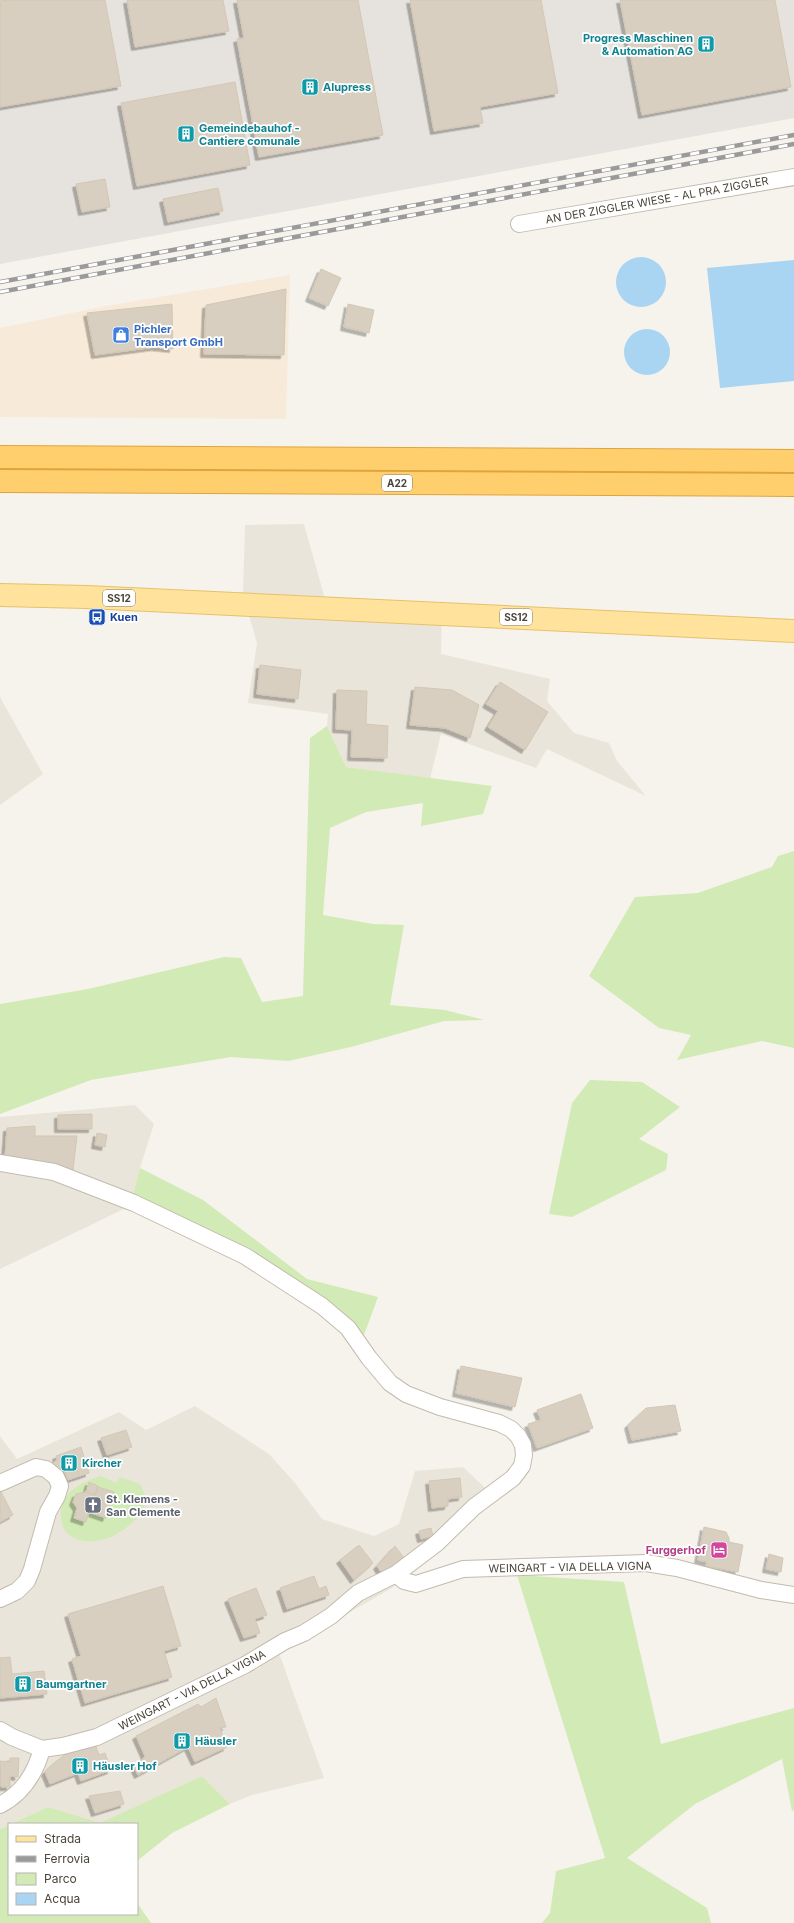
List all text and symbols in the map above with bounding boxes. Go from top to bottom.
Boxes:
place label: Progress Maschinen & Automation AG [583,31,693,58]
building icon: Progress Maschinen & Automation AG [696,34,716,54]
building icon: Alupress [300,77,320,97]
place label: Alupress [323,80,371,94]
place label: Gemeindebauhof - Cantiere comunale [199,121,301,148]
building icon: Gemeindebauhof - Cantiere comunale [176,124,196,144]
street label: AN DER ZIGGLER WIESE - AL PRA ZIGGLER [544,173,770,227]
place label: Pichler Transport GmbH [134,322,223,349]
shop icon: Pichler Transport GmbH [111,325,131,345]
road number: A22 [382,475,412,491]
road number: SS12 [103,590,135,606]
bus stop icon: Kuen [87,607,107,627]
road number: SS12 [500,609,532,625]
place label: Kuen [110,610,138,624]
building icon: Kircher [59,1453,79,1473]
place label: Kircher [82,1456,122,1470]
place label: St. Klemens - San Clemente [106,1492,181,1519]
church icon: St. Klemens - San Clemente [83,1495,103,1515]
hotel icon: Furggerhof [709,1540,729,1560]
place label: Furggerhof [646,1543,707,1557]
street label: WEINGART - VIA DELLA VIGNA [488,1559,652,1575]
street label: WEINGART - VIA DELLA VIGNA [116,1647,268,1733]
building icon: Baumgartner [13,1674,33,1694]
place label: Baumgartner [36,1677,107,1691]
building icon: Häusler [172,1731,192,1751]
place label: Häusler [195,1734,237,1748]
building icon: Häusler Hof [70,1756,90,1776]
place label: Häusler Hof [93,1759,157,1773]
legend [8,1823,138,1915]
text: Strada [44,1831,81,1846]
text: Ferrovia [44,1851,90,1866]
text: Parco [44,1871,77,1886]
text: Acqua [44,1891,80,1906]

